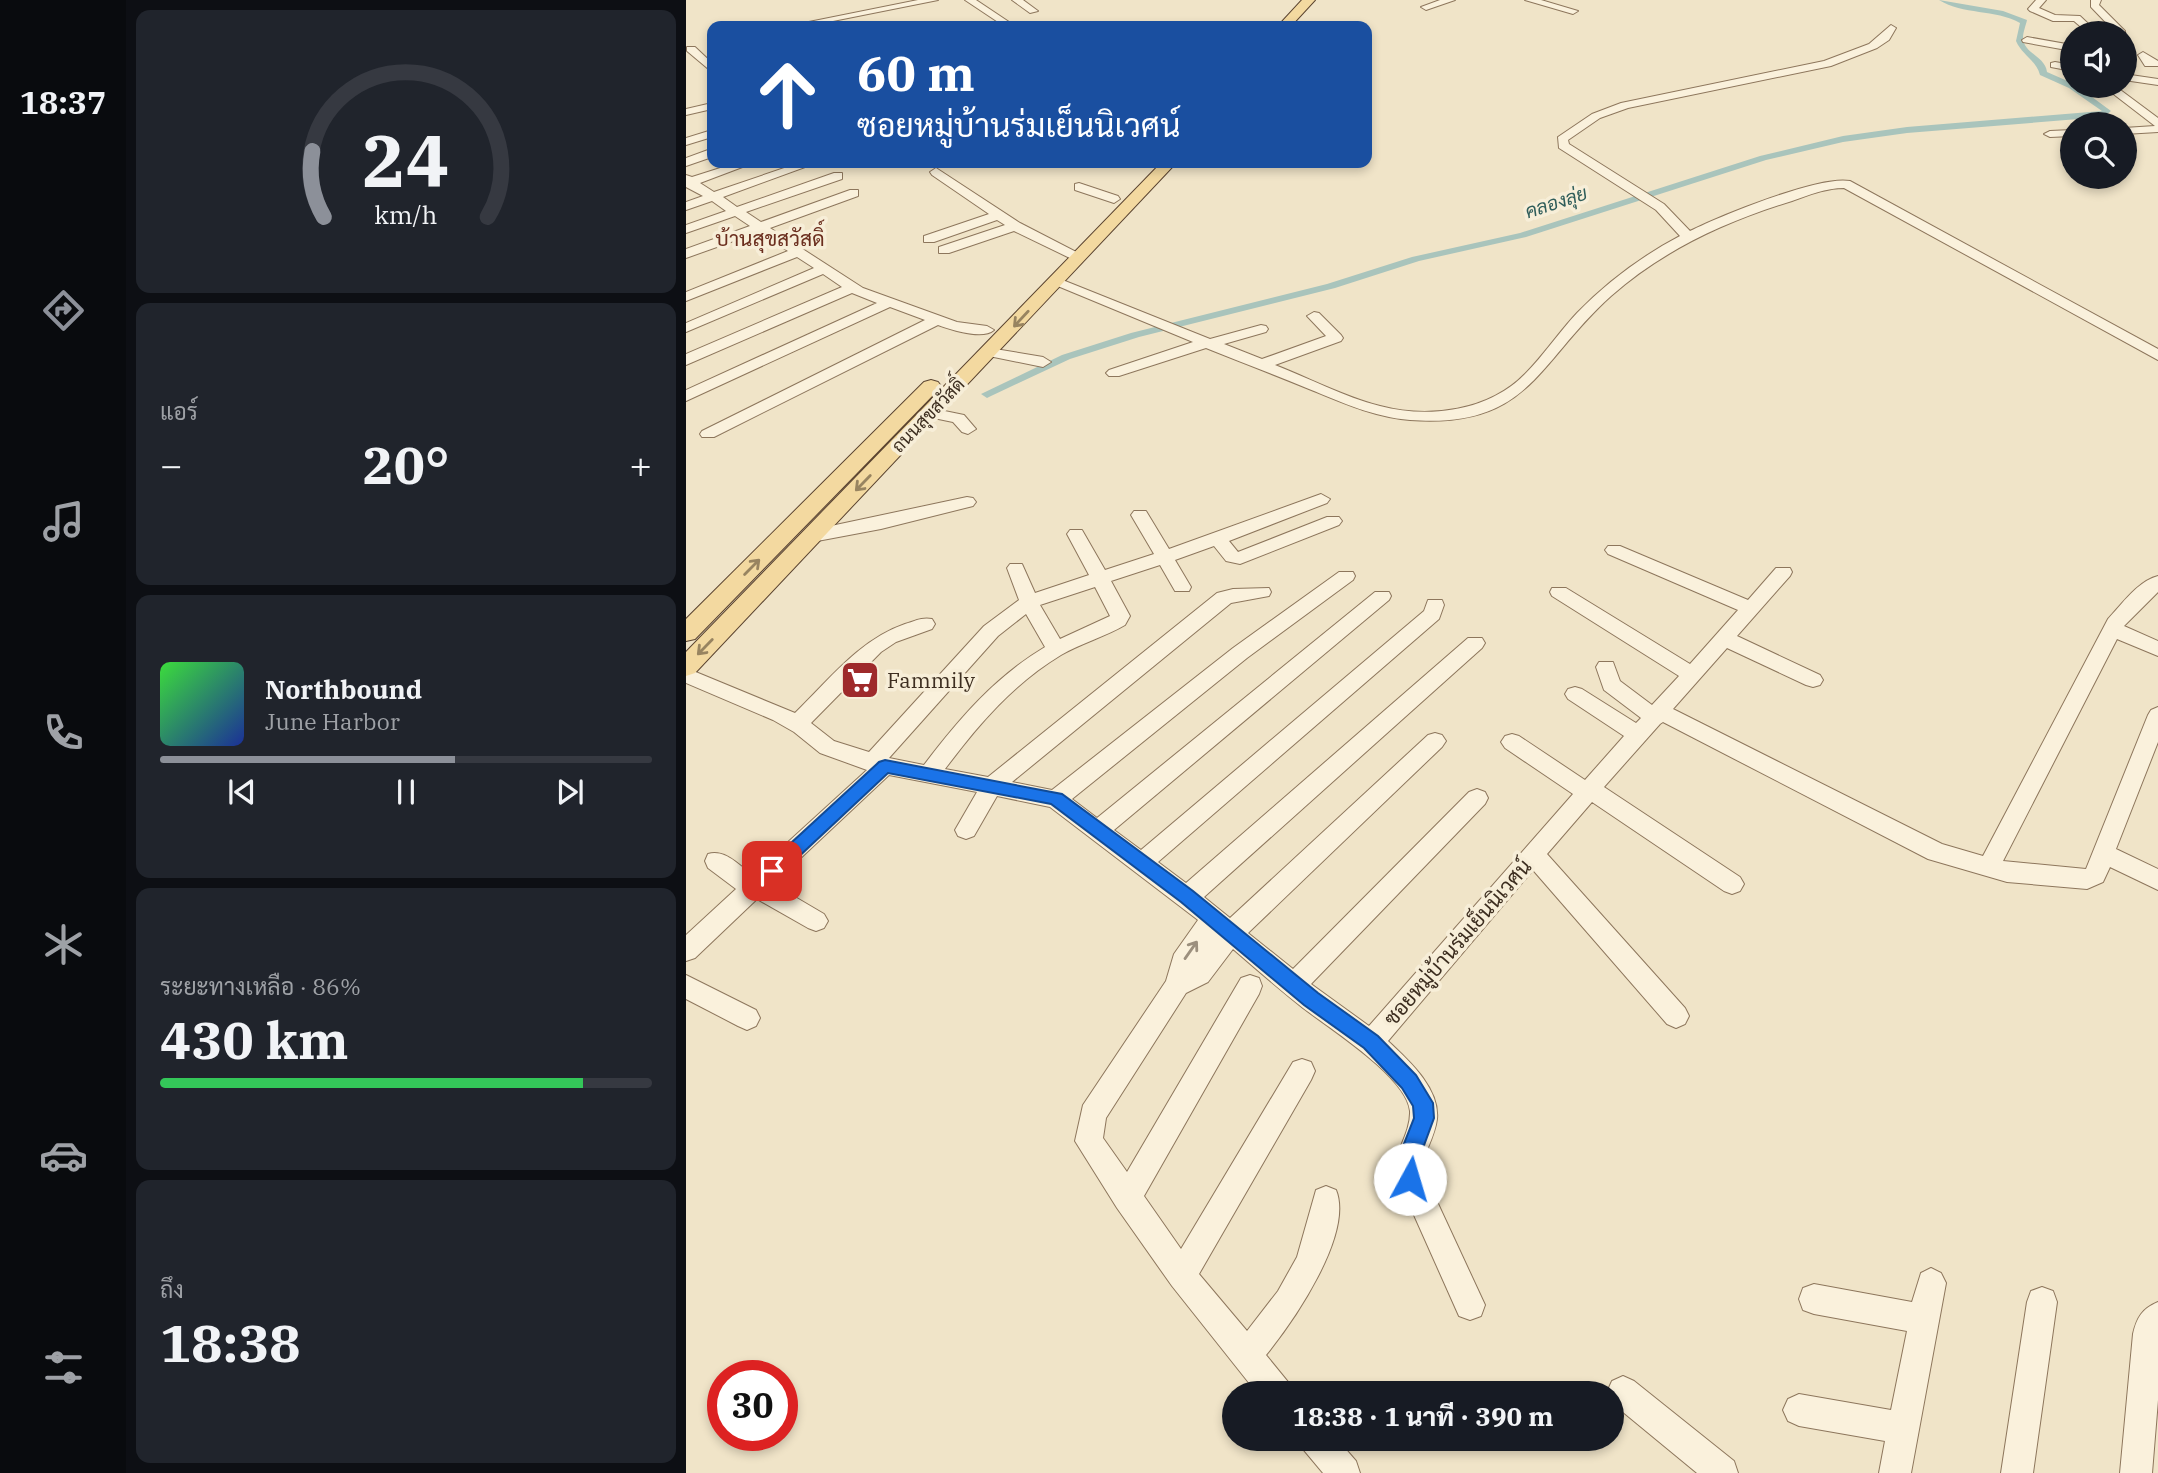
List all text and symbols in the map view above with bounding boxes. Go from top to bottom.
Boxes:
map controls [2060,21,2137,189]
button: sound [2060,21,2137,98]
text: 60 m [857,41,975,104]
icon: ahead [742,49,833,140]
text: 18:37 [20,81,106,123]
text: ซอยหมู่บ้านร่มเย็นนิเวศน์ [857,104,1180,146]
button: search [2060,112,2137,189]
text: 24 [362,113,450,208]
water label: คลองลุ่ย [1522,181,1591,224]
text: km/h [374,198,438,231]
district label: บ้านสุขสวัสดิ์ [715,219,825,253]
icon: directions [39,286,88,335]
one-way arrow [1012,310,1029,327]
street label: ถนนสุขสวัสดิ์ [884,370,970,458]
text: แอร์ [160,396,198,426]
text: 20° [363,431,449,498]
text: − [160,440,183,489]
text: + [629,440,652,489]
one-way arrow [854,474,871,491]
icon: music [39,497,88,546]
one-way arrow [743,559,760,576]
one-way arrow [697,638,714,655]
supermarket icon: Fammily [839,659,881,701]
place label: Fammily [887,666,976,694]
text: Northbound [265,672,422,706]
text: June Harbor [265,706,400,736]
icon: phone [39,708,88,757]
icon: previous [223,773,261,811]
icon: pause [387,773,425,811]
icon: next [551,773,589,811]
pin [742,841,802,901]
icon: arrive [753,852,791,890]
street label: ซอยหมู่บ้านร่มเย็นนิเวศน์ [1377,853,1539,1033]
icon: climate [39,920,88,969]
one-way arrow [1184,941,1198,960]
text: ระยะทางเหลือ · 86% [160,971,361,1001]
text: 430 km [160,1006,349,1073]
icon: car [39,1131,88,1180]
position arrow [1373,1142,1447,1216]
text: ถึง [160,1274,184,1304]
text: 18:38 [160,1309,301,1376]
icon: filters [39,1343,88,1392]
speed limit sign: 30 [707,1360,798,1451]
text: 18:38 · 1 นาที · 390 m [1293,1399,1553,1433]

